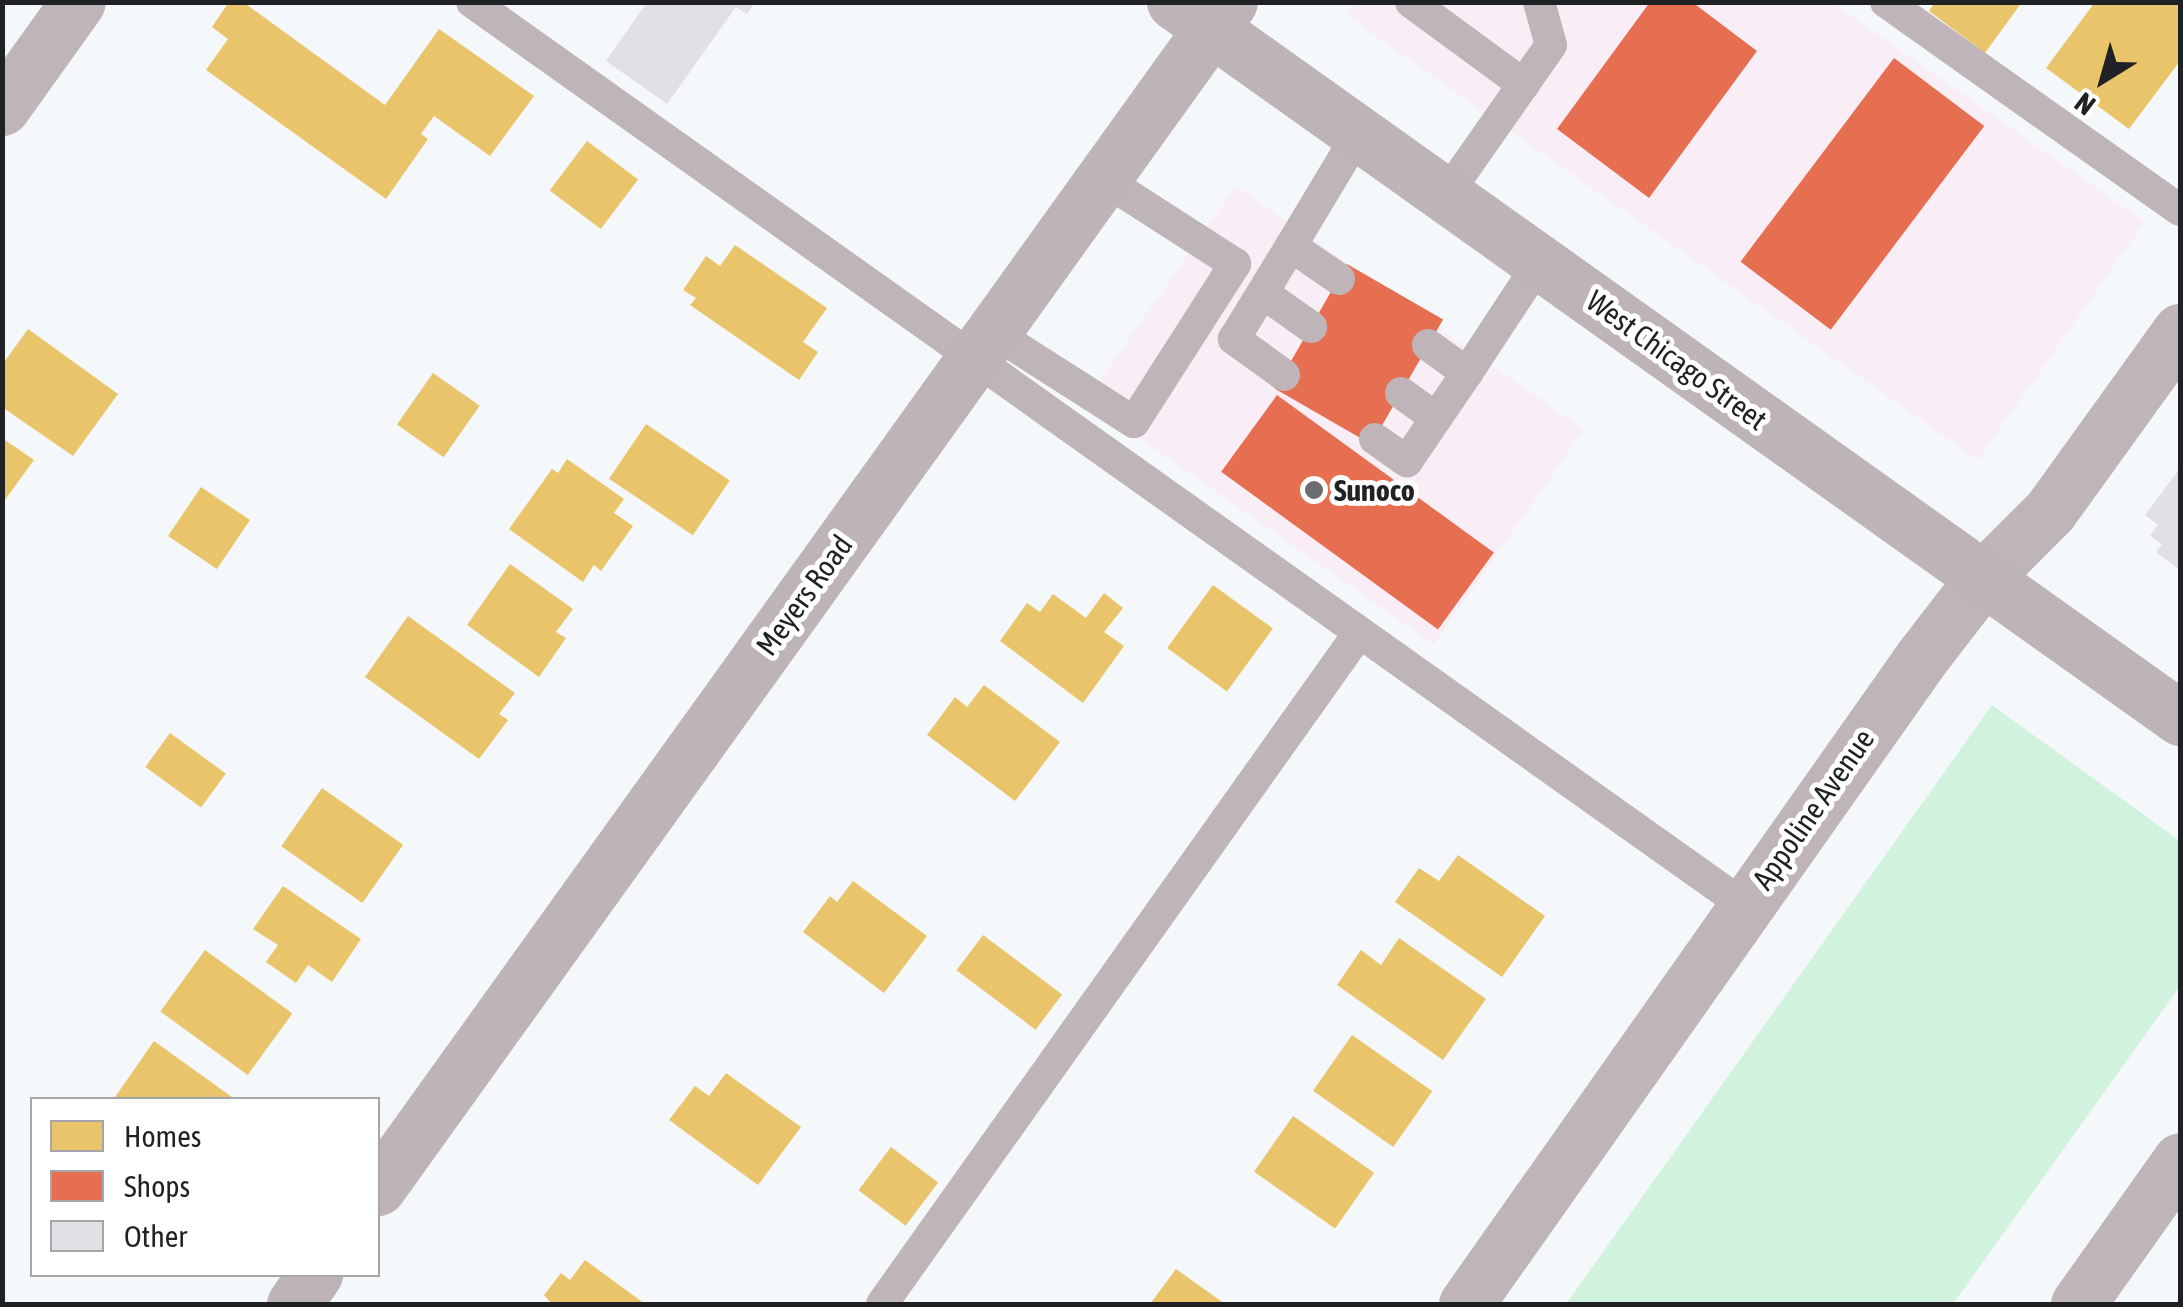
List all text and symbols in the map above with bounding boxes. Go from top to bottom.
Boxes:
north arrow [2053,30,2153,130]
text: N [2069,86,2101,122]
street label: West Chicago Street [1580,283,1774,437]
place label: Sunoco [1334,472,1415,508]
marker: Sunoco [1303,479,1325,501]
street label: Meyers Road [748,528,860,662]
street label: Appoline Avenue [1745,722,1881,896]
legend [30,1097,380,1277]
text: Homes [124,1119,201,1153]
text: Shops [124,1169,190,1203]
text: Other [124,1219,187,1253]

